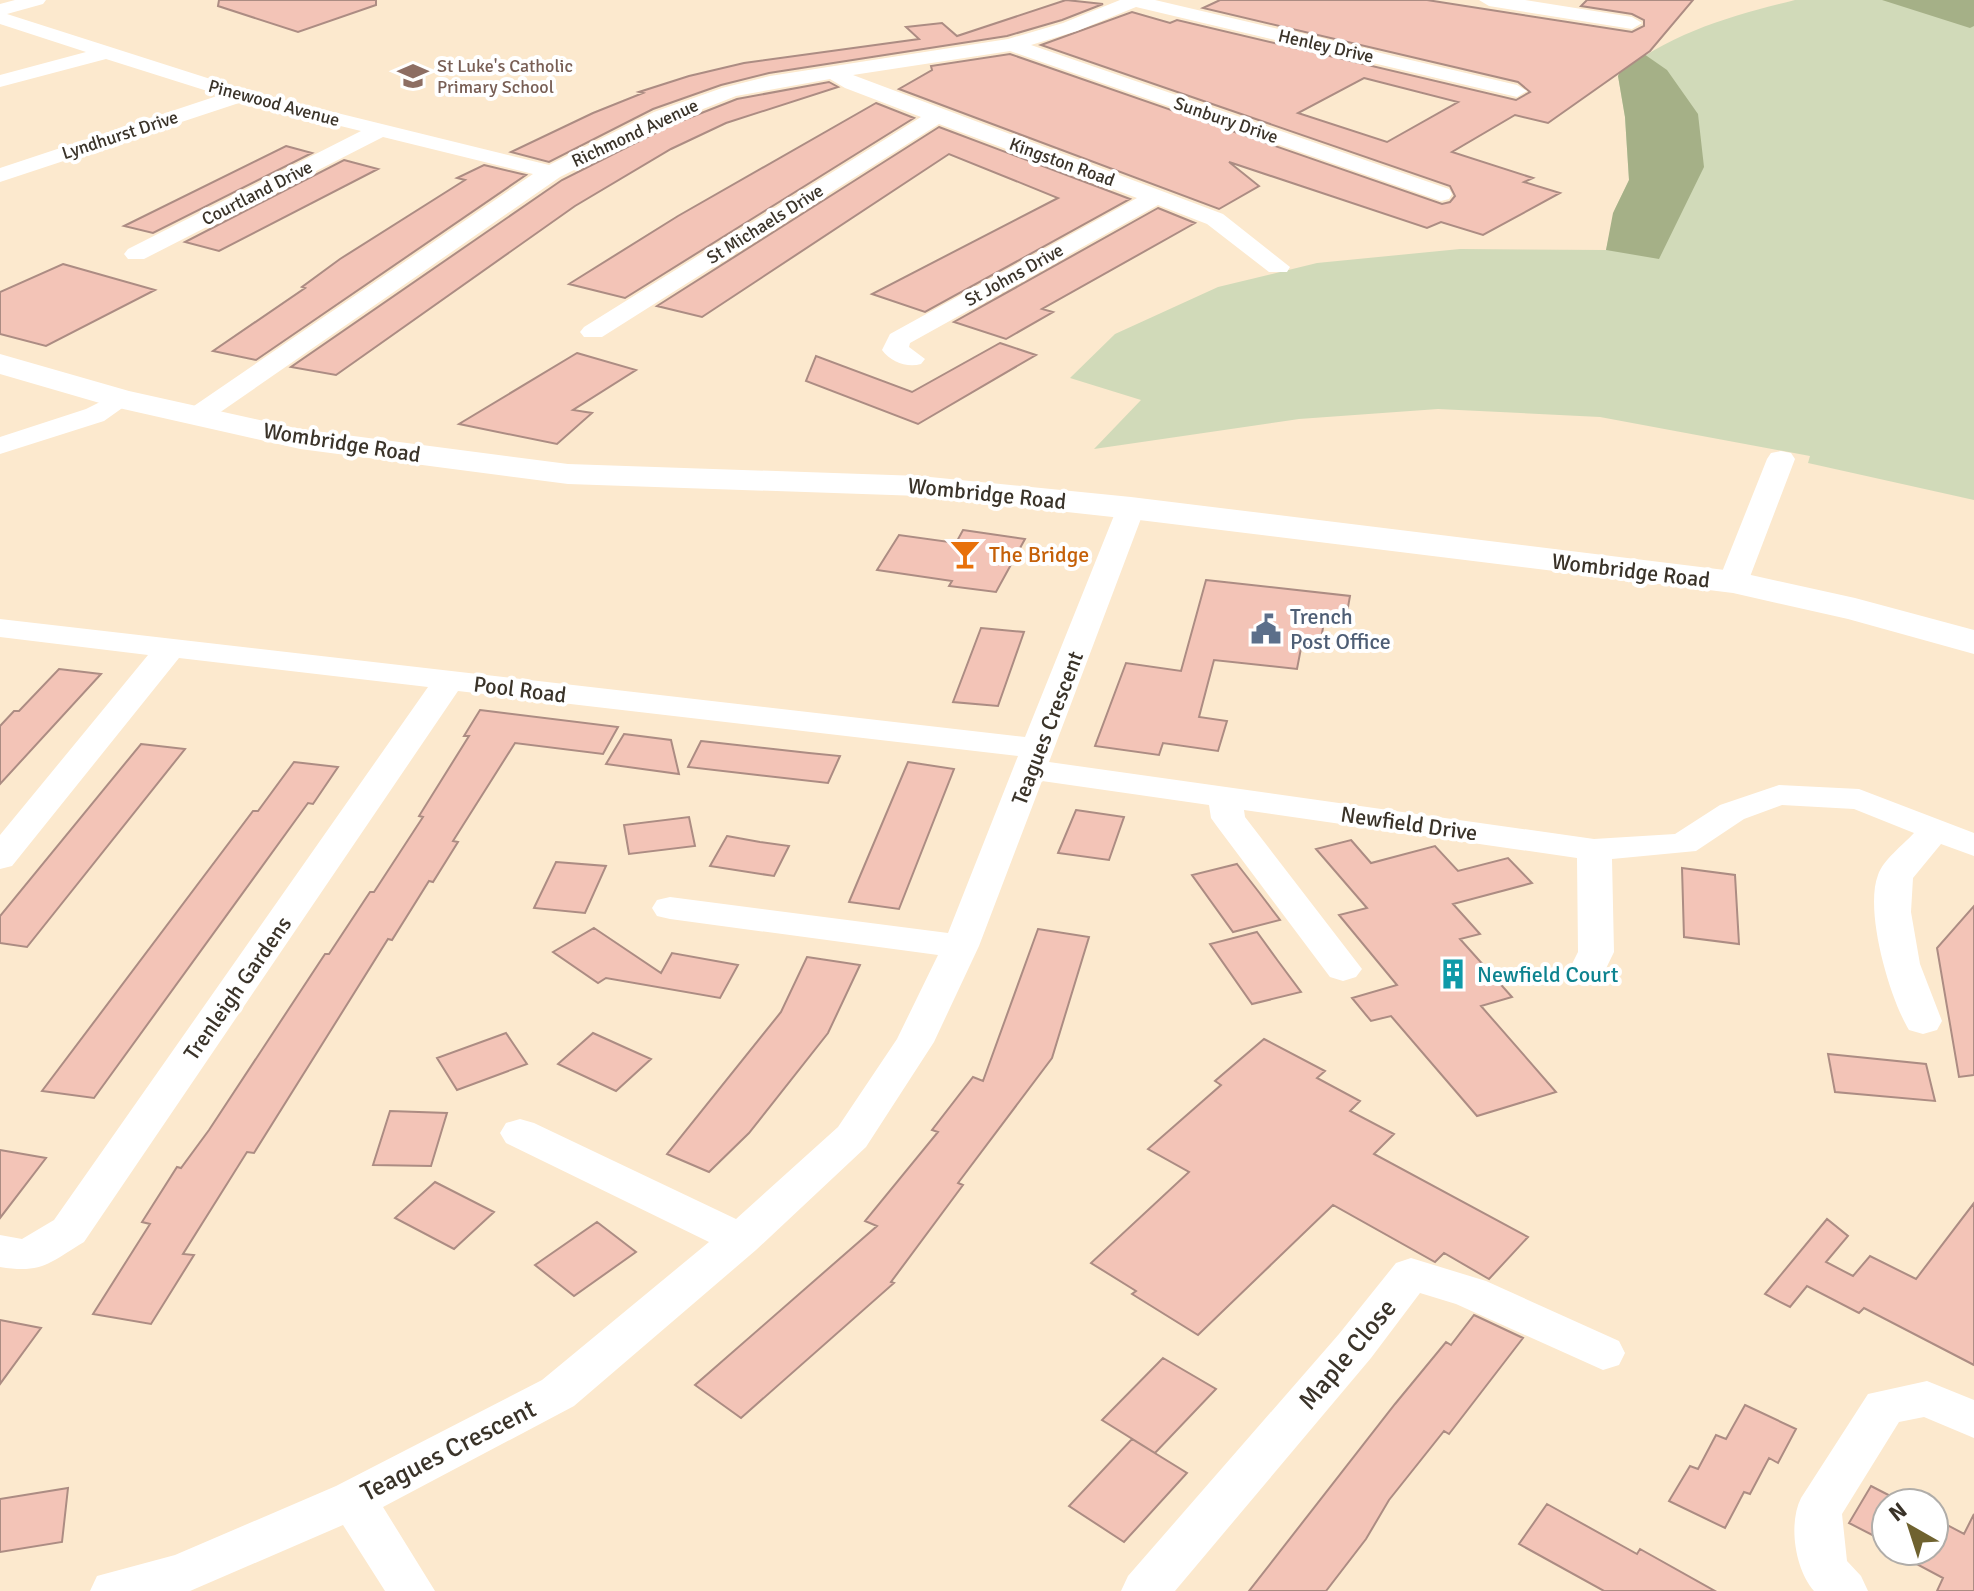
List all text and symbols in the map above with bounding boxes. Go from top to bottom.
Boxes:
street label: Henley Drive [1276,24,1376,68]
place label: St Luke's Catholic Primary School [437,55,573,98]
school or university icon: St Luke's Catholic Primary School [396,59,430,93]
street label: Pinewood Avenue [206,75,342,131]
street label: Sunbury Drive [1171,92,1281,148]
street label: Richmond Avenue [568,94,702,172]
street label: Lyndhurst Drive [59,106,181,164]
street label: Kingston Road [1006,133,1118,191]
street label: Courtland Drive [198,156,316,230]
street label: St Michaels Drive [703,179,827,269]
street label: St Johns Drive [961,239,1067,311]
street label: Wombridge Road [261,417,423,468]
street label: Wombridge Road [906,472,1067,515]
bar icon: The Bridge [948,537,982,571]
place label: The Bridge [989,541,1089,568]
street label: Wombridge Road [1550,547,1712,594]
place label: Trench Post Office [1290,603,1391,655]
public building icon: Trench Post Office [1249,612,1283,646]
street label: Teagues Crescent [1006,647,1089,809]
street label: Pool Road [472,670,568,709]
street label: Newfield Drive [1339,801,1479,846]
street label: Trenleigh Gardens [178,911,297,1065]
building icon: Newfield Court [1436,957,1470,991]
place label: Newfield Court [1477,961,1619,988]
street label: Maple Close [1292,1293,1403,1417]
street label: Teagues Crescent [356,1393,541,1509]
north arrow [1870,1487,1950,1567]
text: N [1883,1497,1912,1527]

